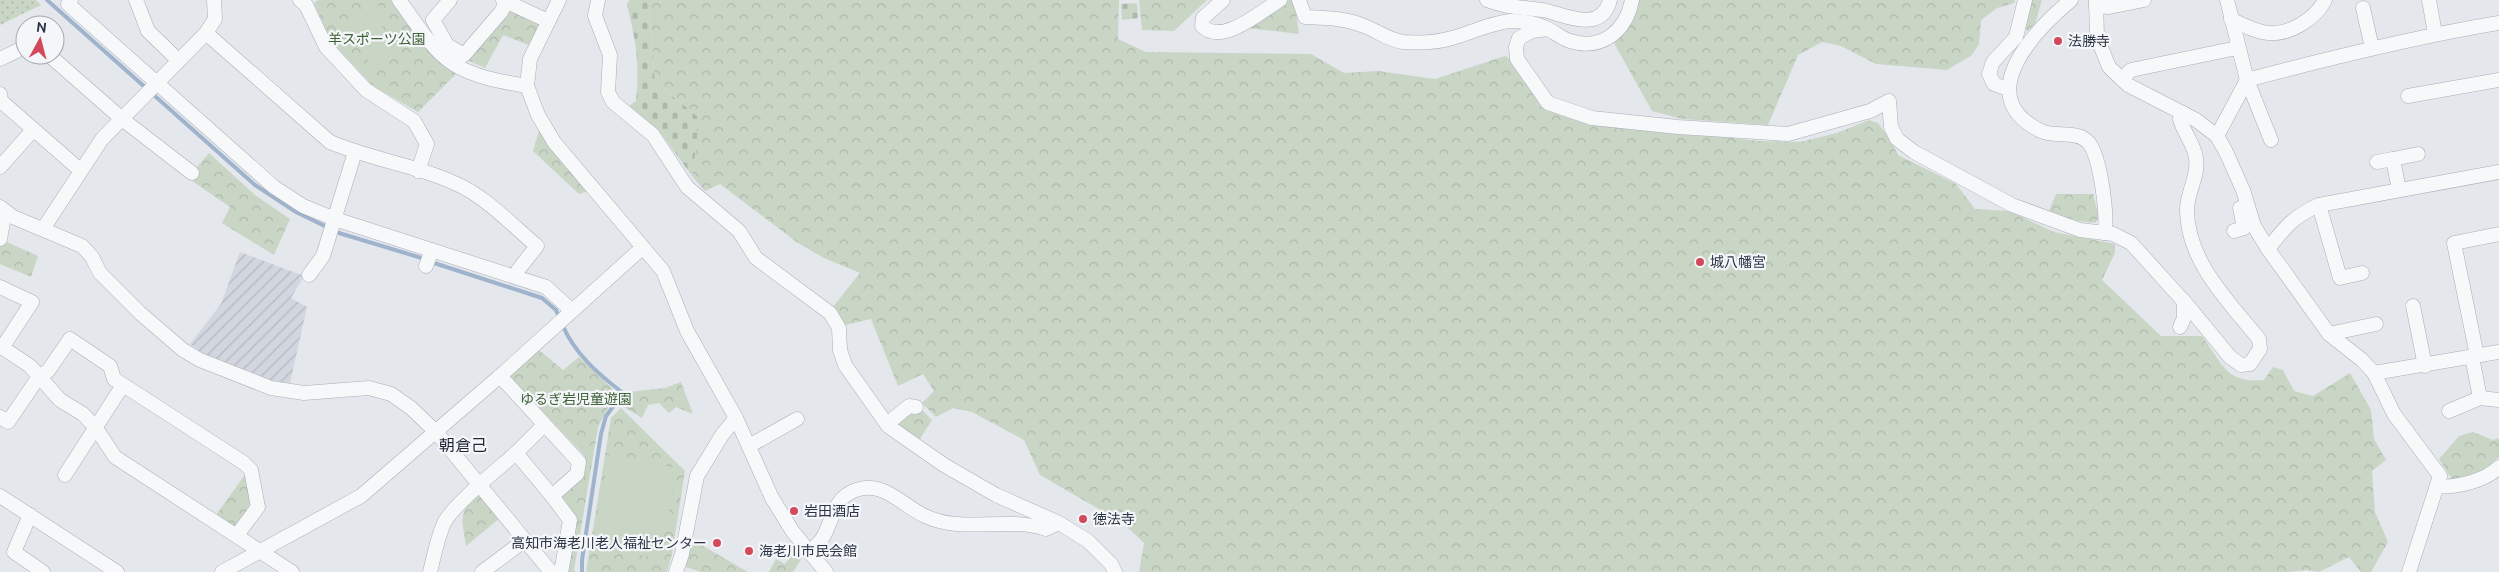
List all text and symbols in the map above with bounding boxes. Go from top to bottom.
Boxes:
north arrow [15,15,65,65]
text: N [35,19,48,36]
park label: 羊スポーツ公園 [328,31,426,47]
place label: 法勝寺 [2068,33,2110,49]
marker: 法勝寺 [2052,35,2064,47]
place label: 城八幡宮 [1710,254,1766,270]
marker: 城八幡宮 [1694,256,1706,268]
park label: ゆるぎ岩児童遊園 [520,391,632,407]
district label: 朝倉己 [439,436,487,454]
place label: 岩田酒店 [804,503,860,519]
marker: 岩田酒店 [788,505,800,517]
place label: 徳法寺 [1093,511,1135,527]
marker: 徳法寺 [1077,513,1089,525]
place label: 高知市海老川老人福祉センター [511,535,707,551]
marker: 高知市海老川老人福祉センター [711,537,723,549]
place label: 海老川市民会館 [759,543,857,559]
marker: 海老川市民会館 [743,545,755,557]

